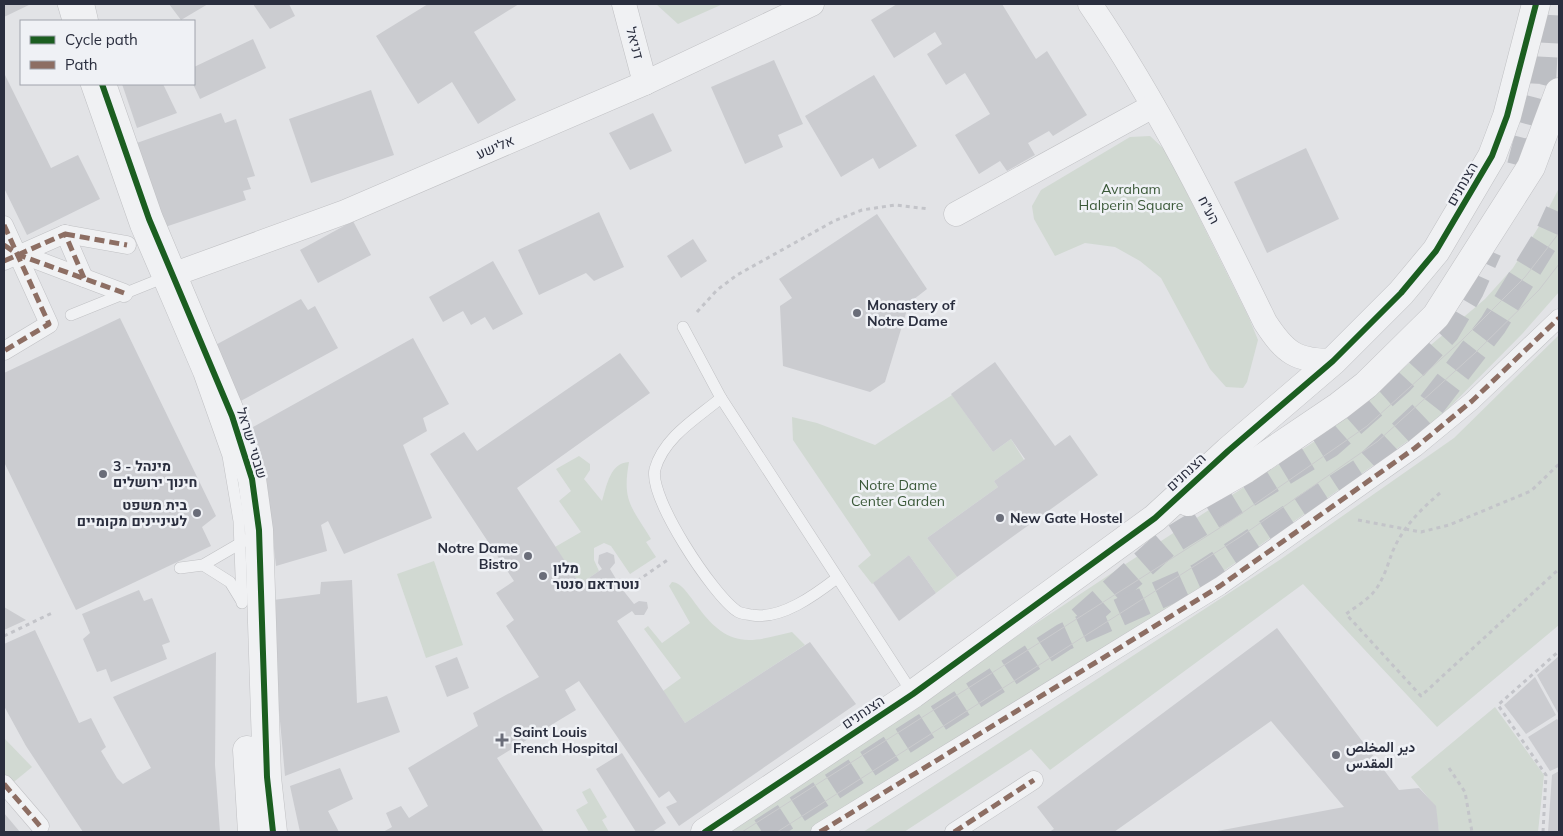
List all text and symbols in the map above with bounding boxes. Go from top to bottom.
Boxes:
legend [20,20,195,85]
street label: דניאל [622,25,648,61]
text: Cycle path [65,30,138,49]
text: Path [65,55,97,74]
street label: אלישע [473,131,517,163]
street label: הצנחנים [1442,159,1482,209]
park label: Avraham Halperin Square [1079,180,1183,214]
street label: הע״ח [1194,193,1224,227]
place label: Monastery of Notre Dame [867,296,956,330]
marker: Monastery of Notre Dame [851,307,863,319]
street label: שבטי ישראל [233,405,271,481]
street label: הצנחנים [1162,449,1210,495]
place label: 3 - מינהל חינוך ירושלים [113,457,197,491]
marker: 3 - מינהל חינוך ירושלים [97,468,109,480]
park label: Notre Dame Center Garden [851,476,945,510]
place label: בית משפט לעיניינים מקומיים [77,496,187,530]
marker: בית משפט לעיניינים מקומיים [191,507,203,519]
place label: New Gate Hostel [1010,509,1123,527]
marker: New Gate Hostel [994,512,1006,524]
place label: Notre Dame Bistro [437,539,518,573]
marker: Notre Dame Bistro [522,550,534,562]
place label: מלון נוטרדאם סנטר [553,559,640,593]
marker: מלון נוטרדאם סנטר [537,570,549,582]
street label: הצנחנים [838,691,888,733]
place label: Saint Louis French Hospital [513,723,618,757]
marker: Saint Louis French Hospital [495,733,509,747]
place label: دير المخلص المقدس [1346,738,1415,772]
marker: دير المخلص المقدس [1330,749,1342,761]

